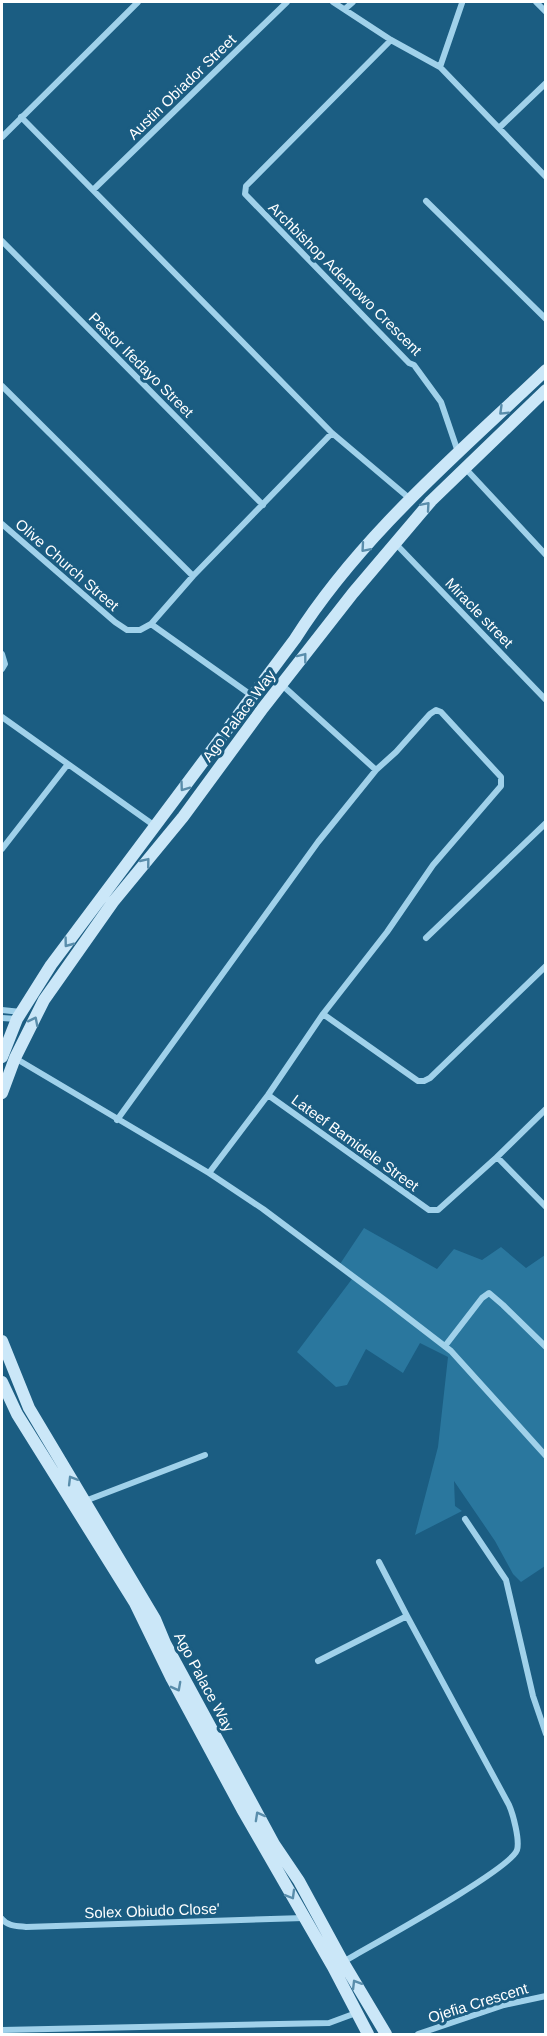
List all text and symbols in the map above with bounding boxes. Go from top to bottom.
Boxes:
street label: Austin Obiador Street [124,30,240,143]
street label: Archbishop Ademowo Crescent [265,199,426,359]
street label: Pastor Ifedayo Street [86,309,198,421]
one-way arrow [500,403,511,414]
one-way arrow [419,502,430,513]
street label: Olive Church Street [12,515,123,615]
one-way arrow [361,541,372,552]
street label: Miracle street [442,574,517,652]
one-way arrow [296,653,307,664]
street label: Ago Palace Way [199,666,279,765]
one-way arrow [180,780,191,791]
one-way arrow [139,858,150,869]
one-way arrow [64,937,75,948]
one-way arrow [26,1016,38,1027]
street label: Lateef Bamidele Street [289,1091,423,1195]
one-way arrow [68,1476,80,1486]
street label: Ago Palace Way [171,1629,238,1735]
one-way arrow [170,1681,181,1691]
one-way arrow [254,1811,266,1822]
one-way arrow [284,1888,296,1899]
street label: Solex Obiudo Close' [84,1900,220,1921]
street label: Ojefia Crescent [426,1979,531,2026]
one-way arrow [352,1980,364,1990]

